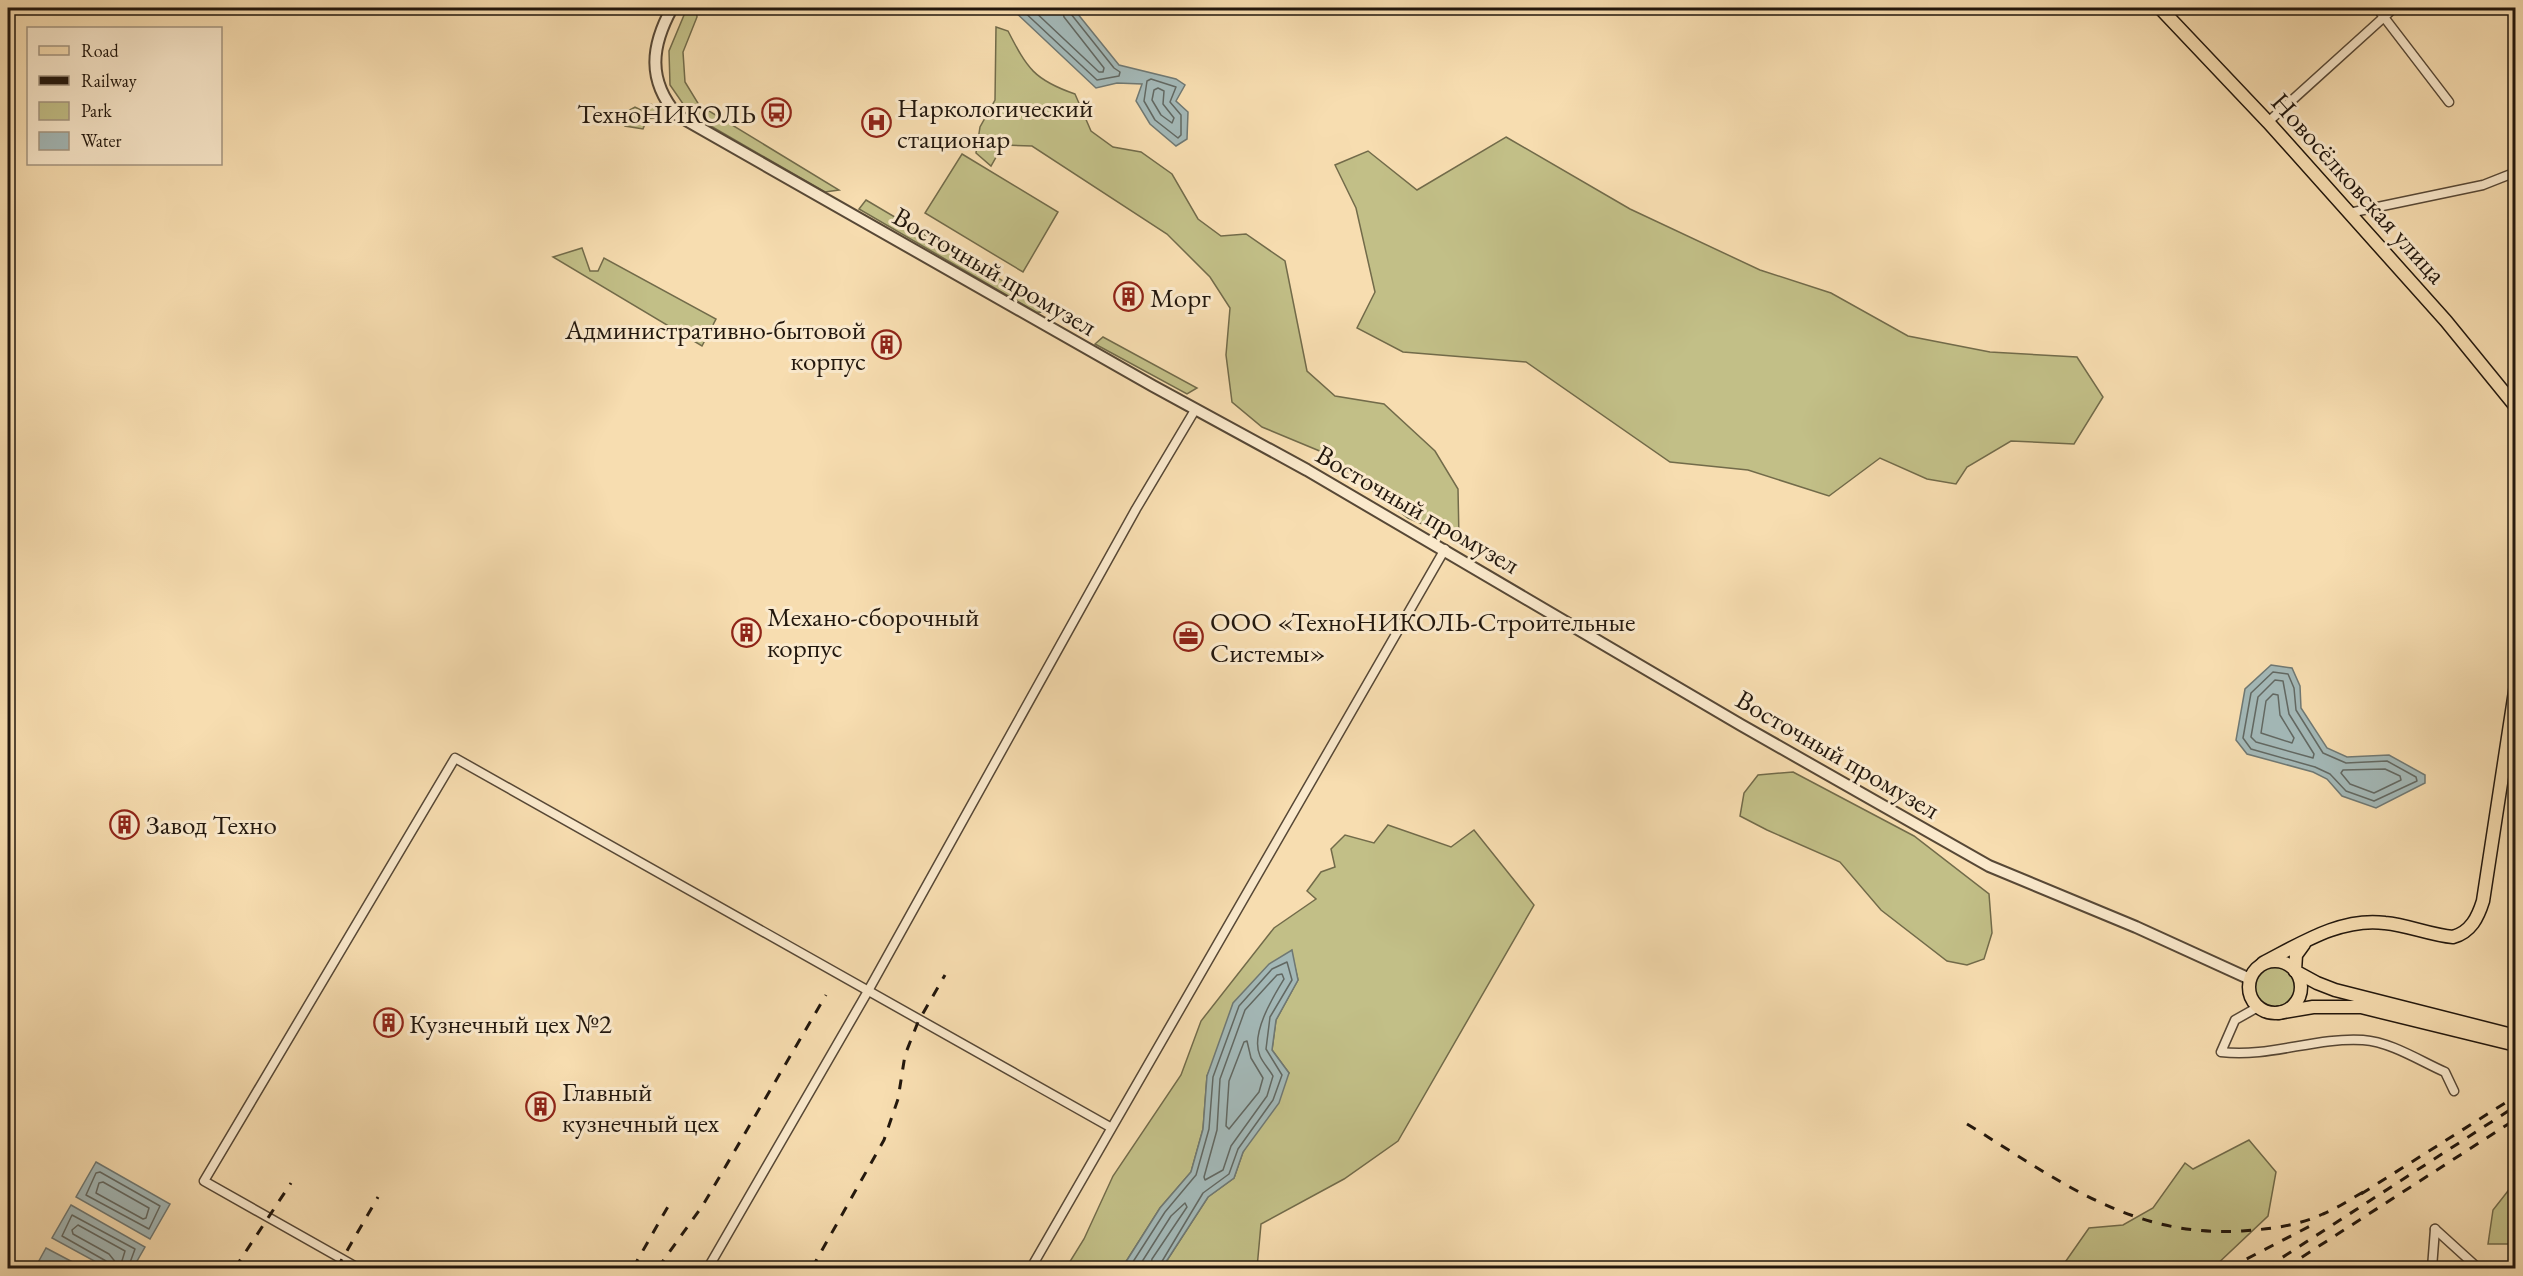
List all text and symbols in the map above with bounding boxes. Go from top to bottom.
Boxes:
legend [27,27,222,165]
text: Road [81,39,120,62]
text: Railway [81,69,137,92]
street label: Новосёлковская улица [2264,85,2454,291]
place label: Наркологический стационар [897,90,1093,156]
place label: ТехноНИКОЛЬ [577,96,756,131]
bus stop icon: ТехноНИКОЛЬ [761,97,793,129]
text: Park [81,99,112,122]
hospital icon: Наркологический стационар [860,107,892,139]
text: Water [81,129,122,152]
street label: Восточный промузел [887,198,1103,344]
place label: Морг [1150,280,1211,315]
building icon: Морг [1113,281,1145,313]
place label: Административно-бытовой корпус [564,312,866,378]
building icon: Административно-бытовой корпус [871,329,903,361]
street label: Восточный промузел [1310,436,1526,582]
place label: Механо-сборочный корпус [767,599,979,665]
place label: ООО «ТехноНИКОЛЬ-Строительные Системы» [1210,604,1636,670]
building icon: Механо-сборочный корпус [730,616,762,648]
office icon: ООО «ТехноНИКОЛЬ-Строительные Системы» [1173,621,1205,653]
street label: Восточный промузел [1730,681,1946,827]
place label: Завод Техно [146,807,277,842]
building icon: Завод Техно [109,808,141,840]
place label: Кузнечный цех №2 [409,1006,612,1041]
building icon: Кузнечный цех №2 [372,1007,404,1039]
place label: Главный кузнечный цех [562,1074,720,1140]
building icon: Главный кузнечный цех [525,1091,557,1123]

